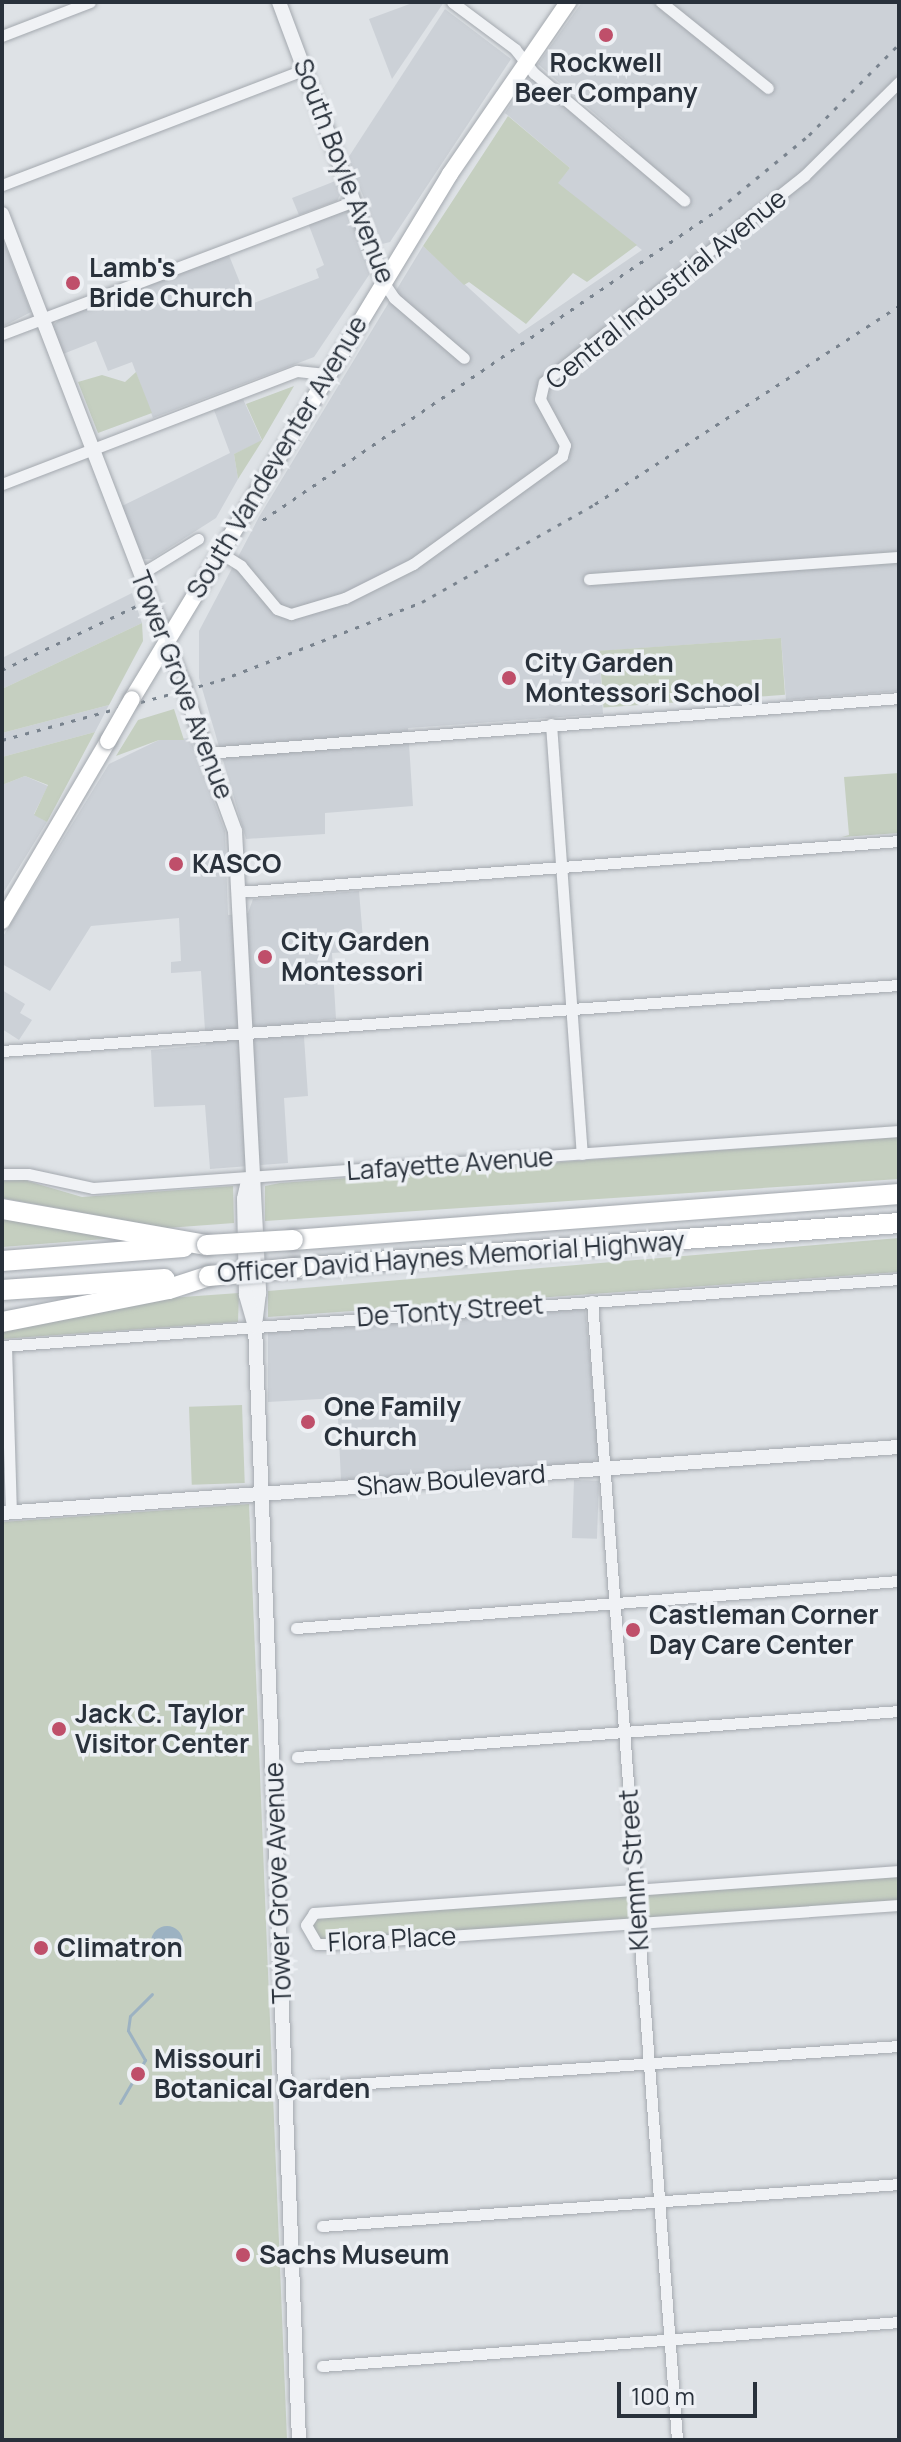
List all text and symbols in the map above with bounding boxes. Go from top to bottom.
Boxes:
marker: Rockwell Beer Company [597,26,615,44]
place label: Rockwell Beer Company [514,47,698,108]
street label: South Boyle Avenue [287,54,401,288]
street label: Central Industrial Avenue [539,182,793,396]
place label: Lamb's Bride Church [89,252,253,314]
marker: Lamb's Bride Church [64,274,82,292]
street label: South Vandeventer Avenue [180,310,374,604]
street label: Tower Grove Avenue [124,566,240,804]
place label: City Garden Montessori School [525,647,761,708]
marker: City Garden Montessori School [500,669,518,687]
place label: KASCO [192,848,282,880]
marker: KASCO [167,855,185,873]
place label: City Garden Montessori [281,926,430,988]
marker: City Garden Montessori [256,948,274,966]
street label: Lafayette Avenue [346,1141,554,1187]
street label: Officer David Haynes Memorial Highway [216,1225,686,1289]
street label: De Tonty Street [355,1289,545,1333]
place label: One Family Church [324,1391,461,1452]
marker: One Family Church [299,1413,317,1431]
street label: Shaw Boulevard [355,1458,547,1502]
place label: Castleman Corner Day Care Center [649,1599,879,1660]
marker: Castleman Corner Day Care Center [624,1621,642,1639]
place label: Jack C. Taylor Visitor Center [75,1698,249,1760]
marker: Jack C. Taylor Visitor Center [50,1720,68,1738]
street label: Tower Grove Avenue [258,1762,298,2004]
street label: Klemm Street [613,1788,655,1952]
street label: Flora Place [327,1920,457,1958]
place label: Climatron [57,1932,183,1964]
marker: Climatron [32,1939,50,1957]
place label: Missouri Botanical Garden [154,2043,370,2104]
marker: Missouri Botanical Garden [129,2065,147,2083]
place label: Sachs Museum [259,2239,449,2271]
marker: Sachs Museum [234,2246,252,2264]
scale bar [621,2366,761,2416]
text: 100 m [631,2379,695,2412]

